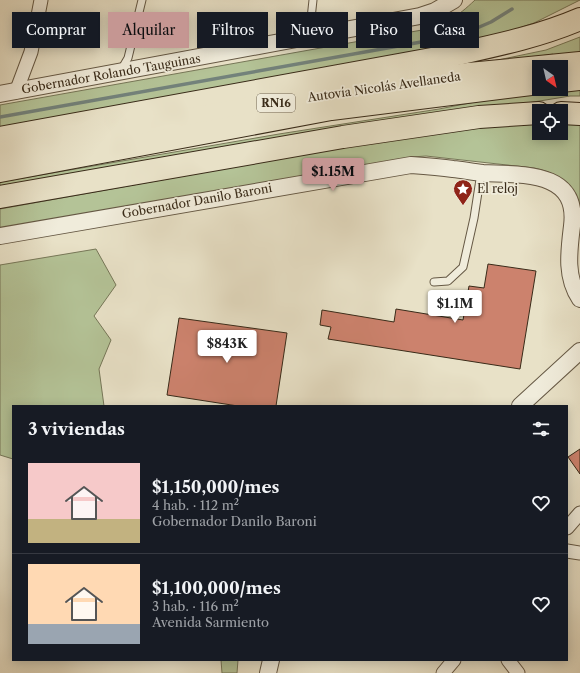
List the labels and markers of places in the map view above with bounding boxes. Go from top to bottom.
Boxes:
pin: $1.15M [300,158,366,192]
place icon: El reloj [452,178,474,206]
place label: El reloj [477,181,518,196]
pin: $1.1M [427,290,483,324]
pin: $843K [199,330,255,364]

